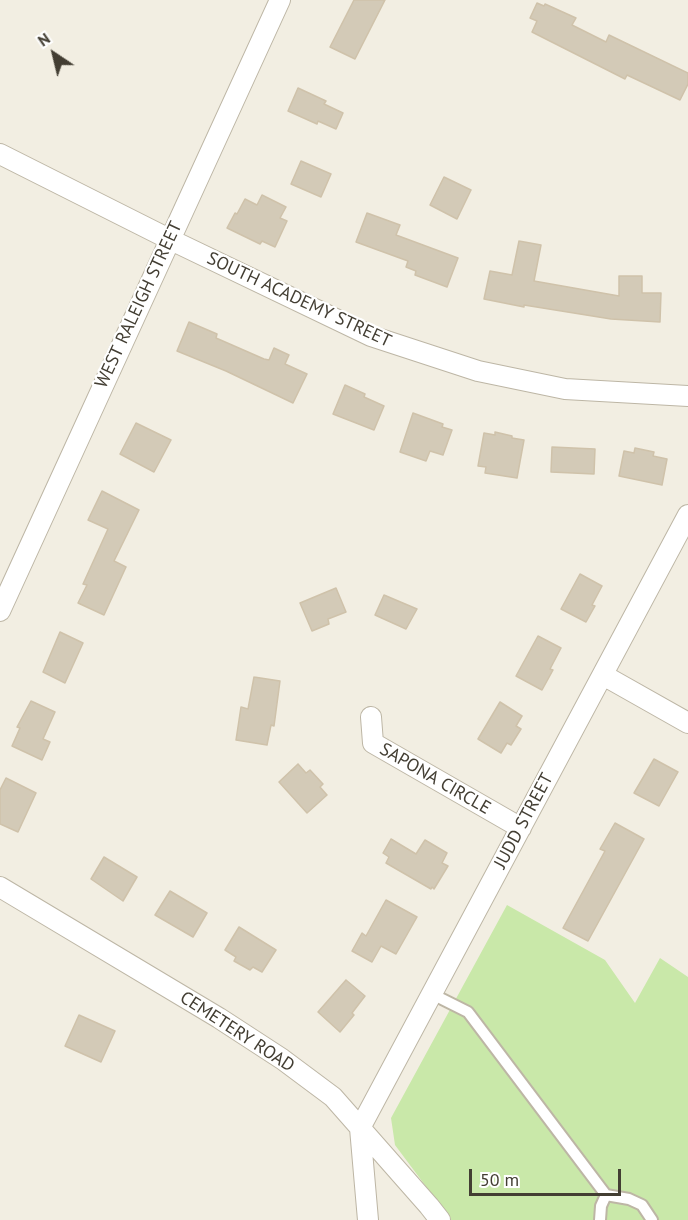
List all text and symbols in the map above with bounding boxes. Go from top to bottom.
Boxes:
north arrow [24,24,84,84]
text: N [34,28,54,50]
street label: WEST RALEIGH STREET [91,218,187,392]
street label: SOUTH ACADEMY STREET [203,248,395,352]
street label: SAPONA CIRCLE [376,739,494,819]
street label: JUDD STREET [490,770,558,872]
street label: CEMETERY ROAD [176,987,298,1077]
scale bar [472,1157,624,1195]
text: 50 m [480,1168,519,1191]

